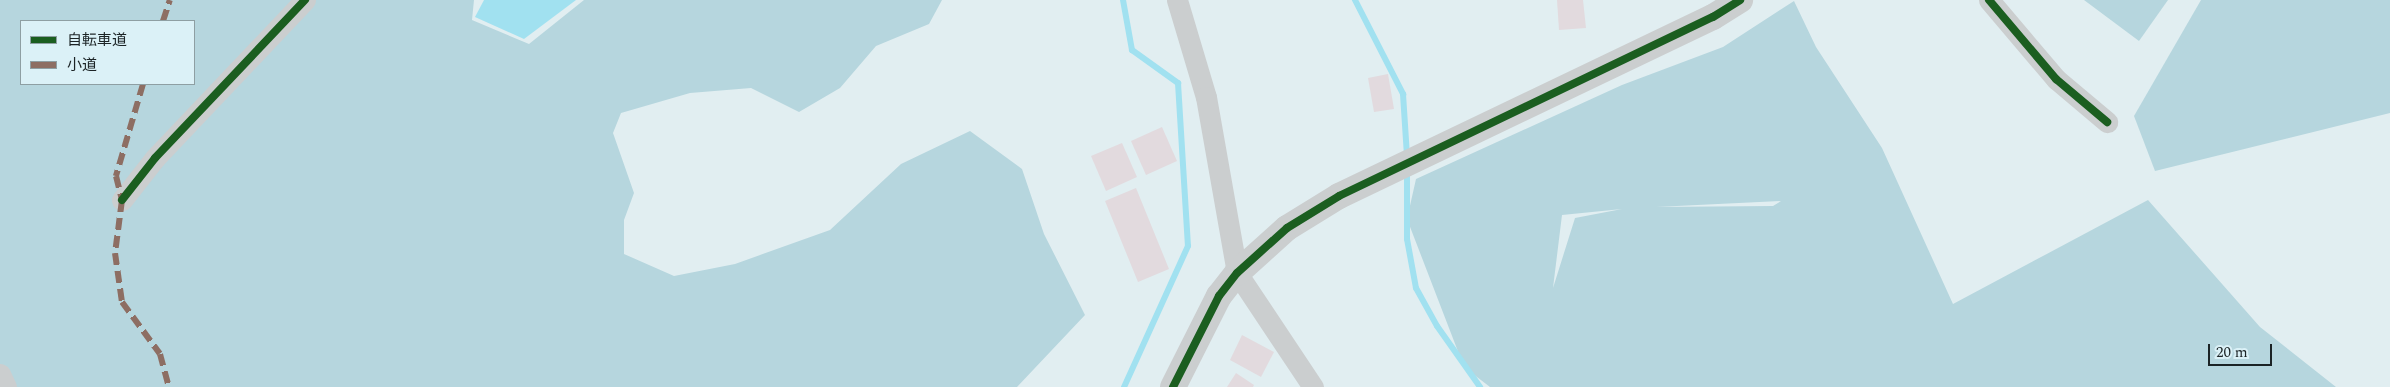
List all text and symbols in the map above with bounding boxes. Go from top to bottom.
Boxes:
legend [20,20,195,85]
text: 自転車道 [67,29,127,52]
text: 小道 [67,54,97,77]
scale bar [2210,334,2274,366]
text: 20 m [2216,341,2248,364]

